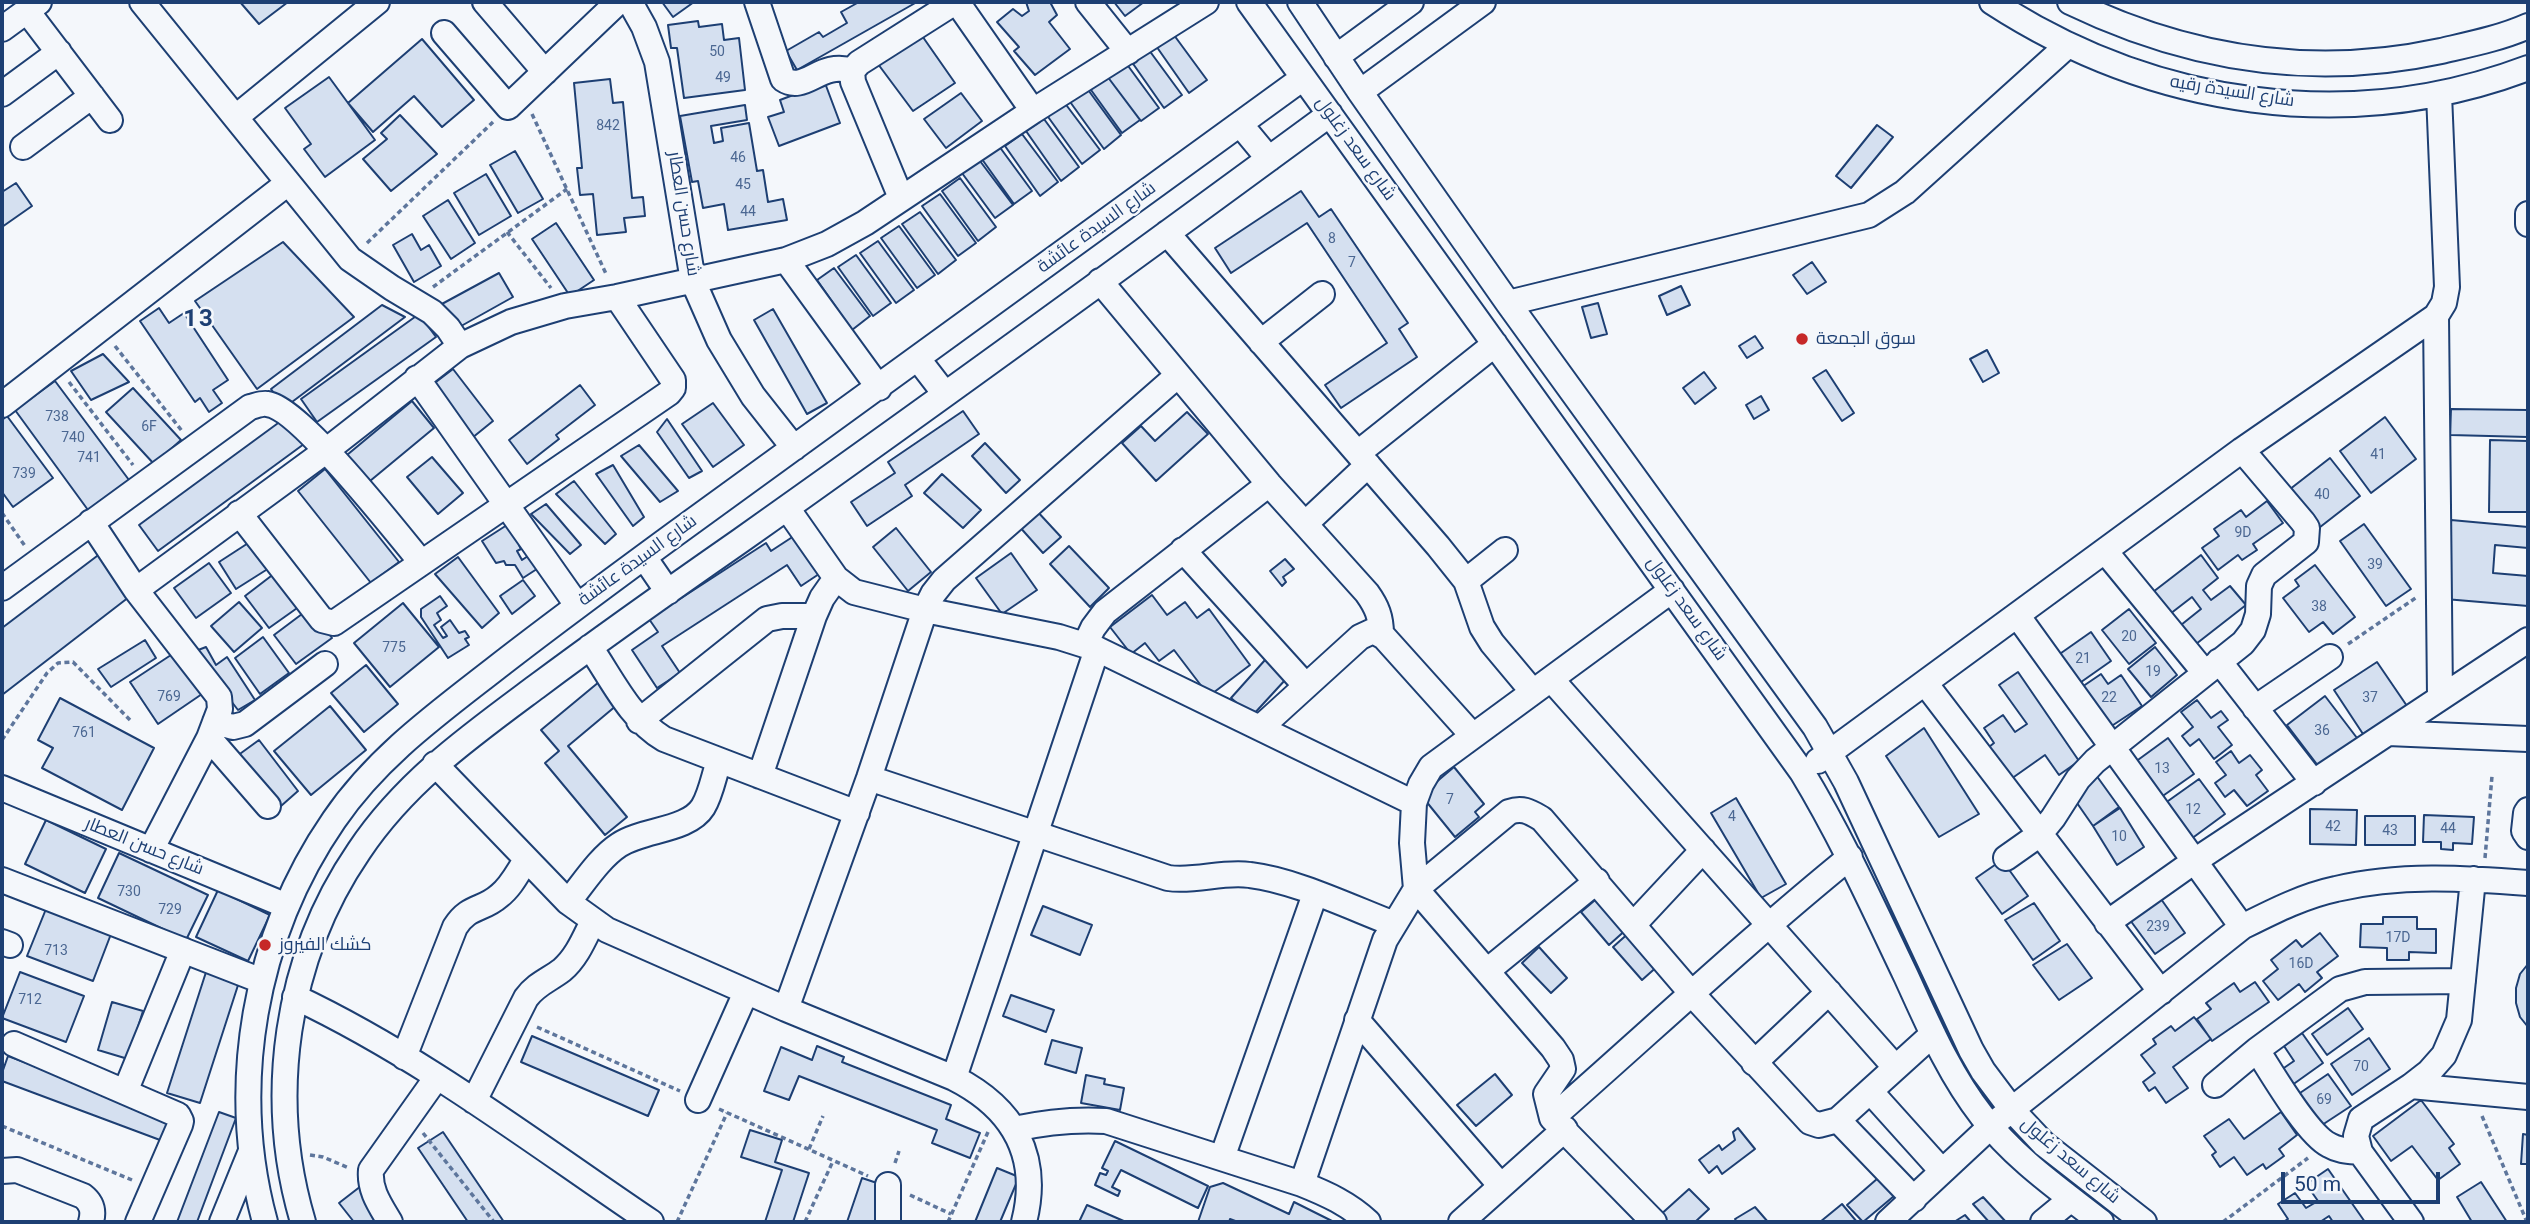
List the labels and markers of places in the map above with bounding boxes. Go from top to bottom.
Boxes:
place label: سوق الجمعة [1816,328,1916,350]
marker: سوق الجمعة [1794,331,1810,347]
place label: كشك الفيروز [279,934,371,956]
marker: كشك الفيروز [257,937,273,953]

